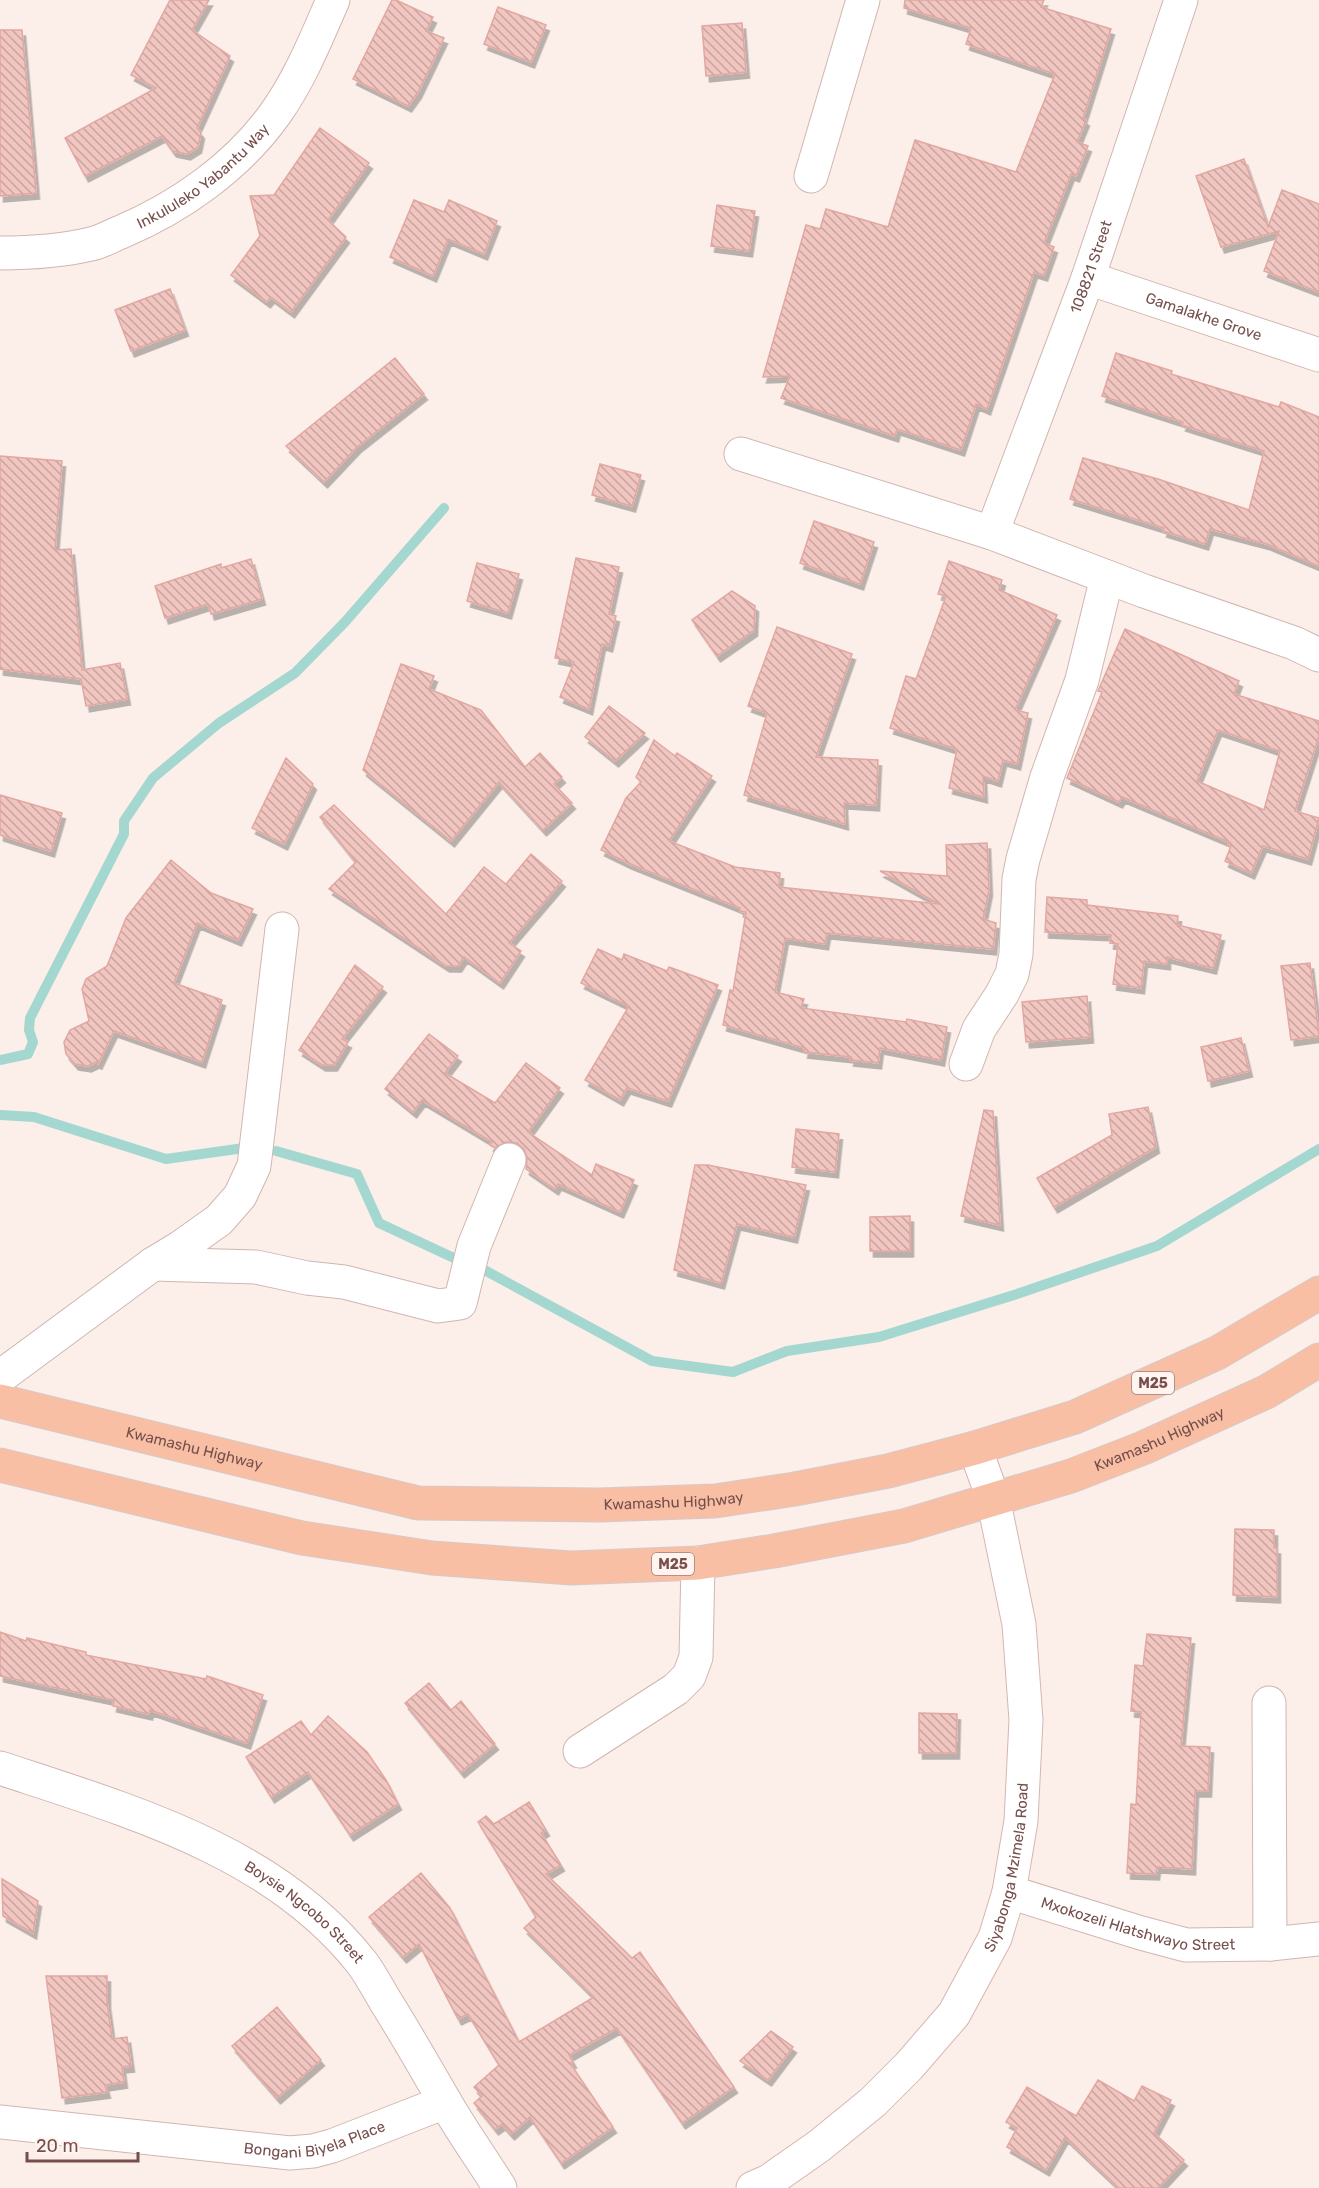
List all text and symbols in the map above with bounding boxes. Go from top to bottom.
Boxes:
street label: Inkululeko Yabantu Way [134,120,273,233]
street label: 108821 Street [1066,218,1116,316]
street label: Gamalakhe Grove [1143,289,1264,344]
road number: M25 [1132,1372,1174,1394]
street label: Kwamashu Highway [1092,1403,1227,1475]
street label: Kwamashu Highway [124,1423,265,1474]
street label: Kwamashu Highway [603,1488,745,1514]
road number: M25 [652,1553,694,1575]
street label: Siyabonga Mzimela Road [980,1782,1032,1955]
street label: Boysie Ngcobo Street [241,1857,368,1967]
street label: Mxokozeli Hlatshwayo Street [1039,1893,1235,1954]
street label: Bongani Biyela Place [243,2117,388,2162]
scale bar [27,2125,138,2163]
text: 20 m [36,2135,78,2157]

